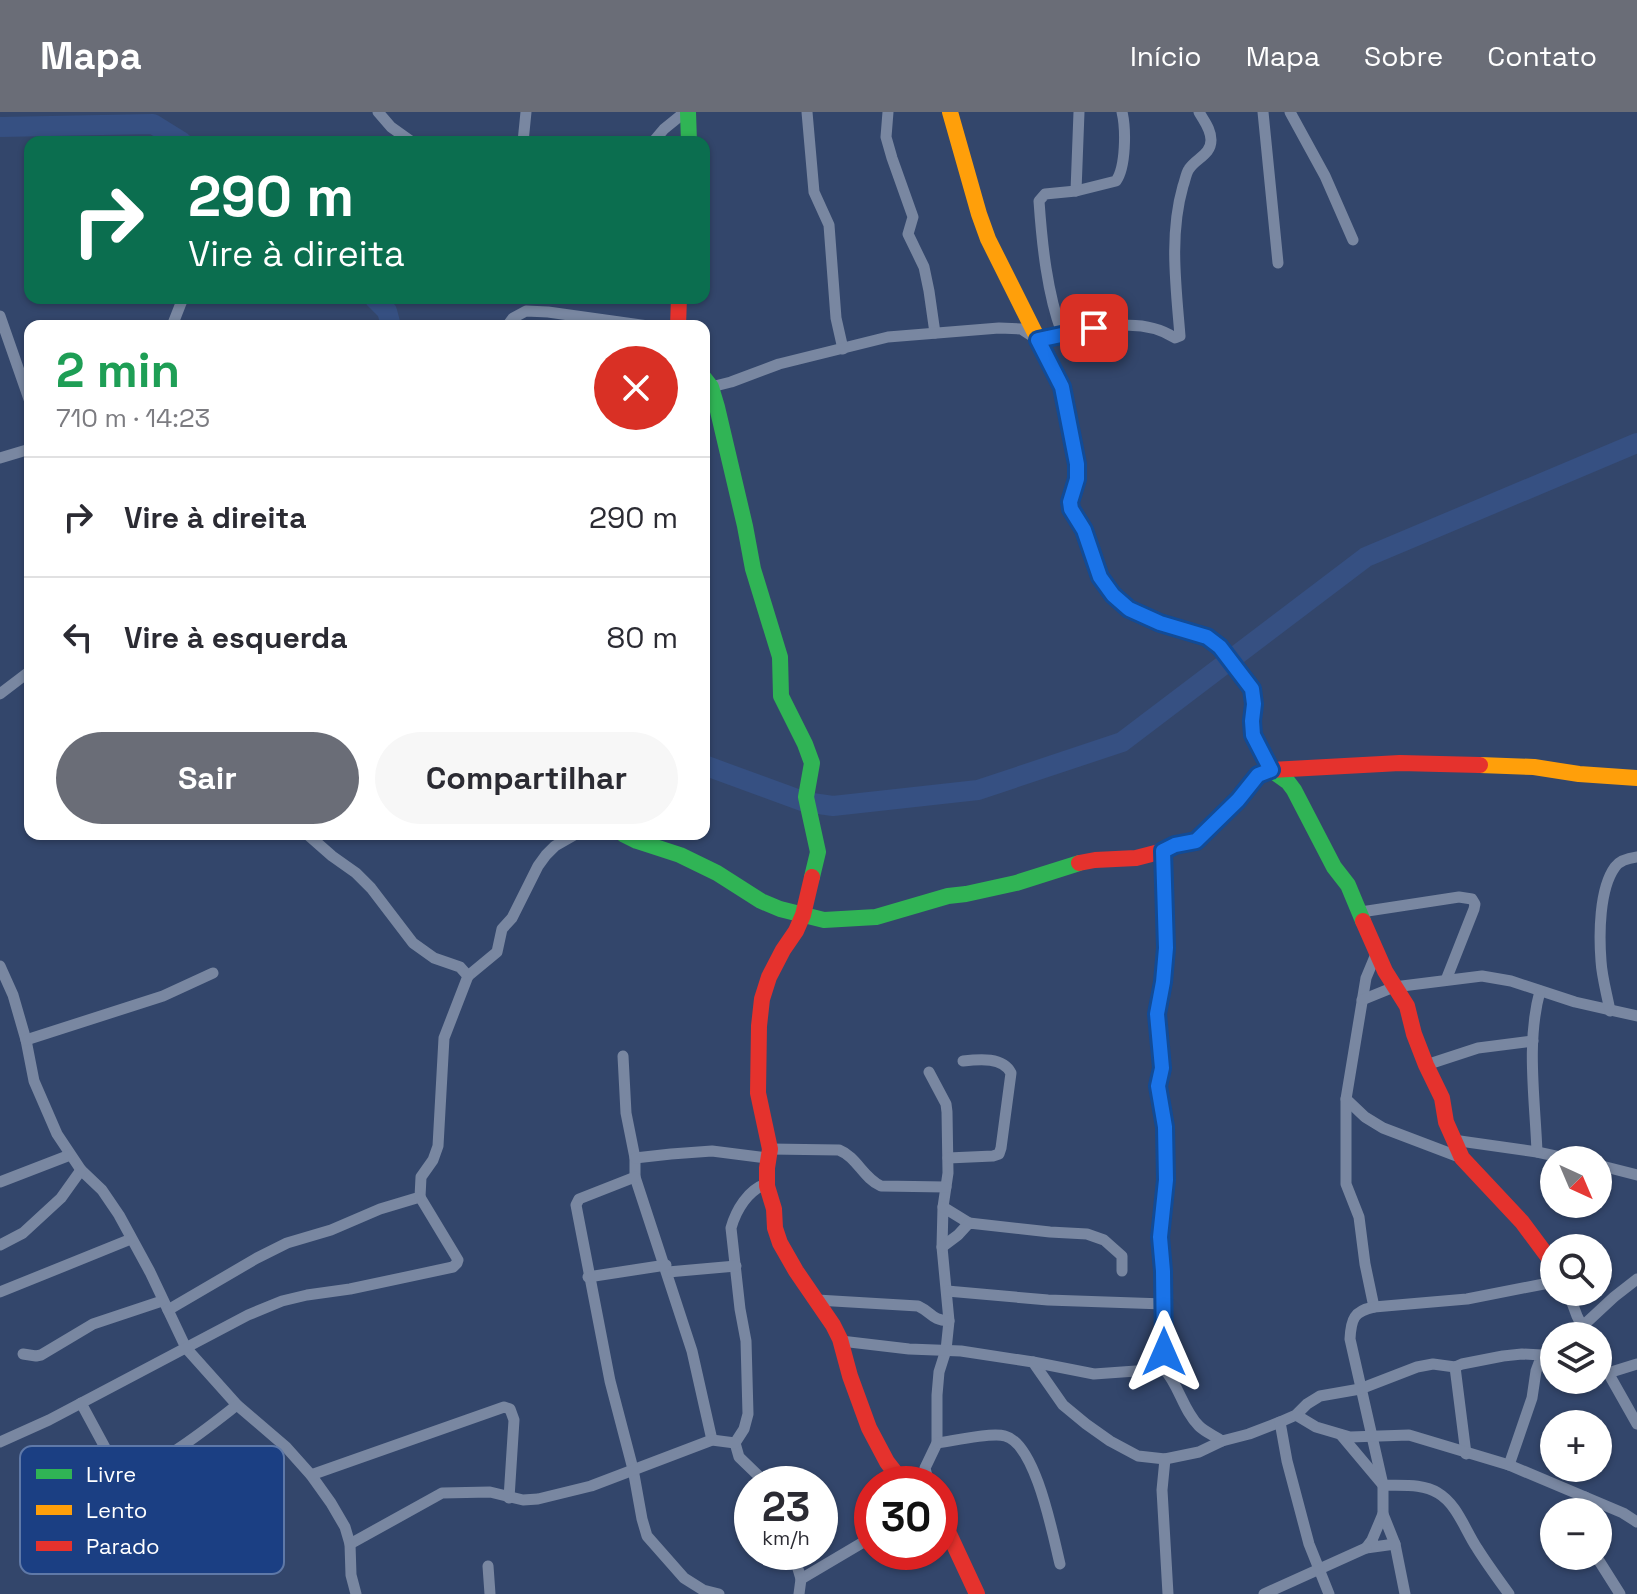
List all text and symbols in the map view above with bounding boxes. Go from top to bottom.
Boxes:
text: Mapa [40,32,142,80]
text: Início [1130,38,1202,74]
text: Mapa [1246,38,1320,74]
text: Sobre [1364,38,1443,74]
text: Contato [1487,38,1597,74]
text: 290 m [188,161,354,232]
icon: right [56,168,160,272]
text: Vire à direita [188,231,405,277]
pin [1060,294,1128,362]
icon: arrive [1072,306,1116,350]
text: 2 min [56,340,180,401]
button: close [594,346,678,430]
text: 710 m · 14:23 [56,401,210,435]
icon: right [56,495,100,539]
text: Vire à direita [124,498,307,537]
text: 290 m [589,498,678,537]
icon: left [56,615,100,659]
text: Vire à esquerda [124,618,348,657]
text: 80 m [607,618,678,657]
button: Sair [56,732,359,824]
button: Compartilhar [375,732,678,824]
north arrow [1540,1146,1612,1218]
map controls [1540,1146,1612,1570]
button: search [1540,1234,1612,1306]
position arrow [1122,1310,1206,1394]
button: layers [1540,1322,1612,1394]
button: + [1540,1410,1612,1482]
legend [20,1446,284,1574]
text: Livre [86,1460,136,1488]
speed limit sign: 30 [854,1466,958,1570]
text: 23 [762,1482,810,1533]
text: Lento [86,1496,147,1524]
button: − [1540,1498,1612,1570]
text: km/h [762,1525,810,1551]
text: Parado [86,1532,160,1560]

